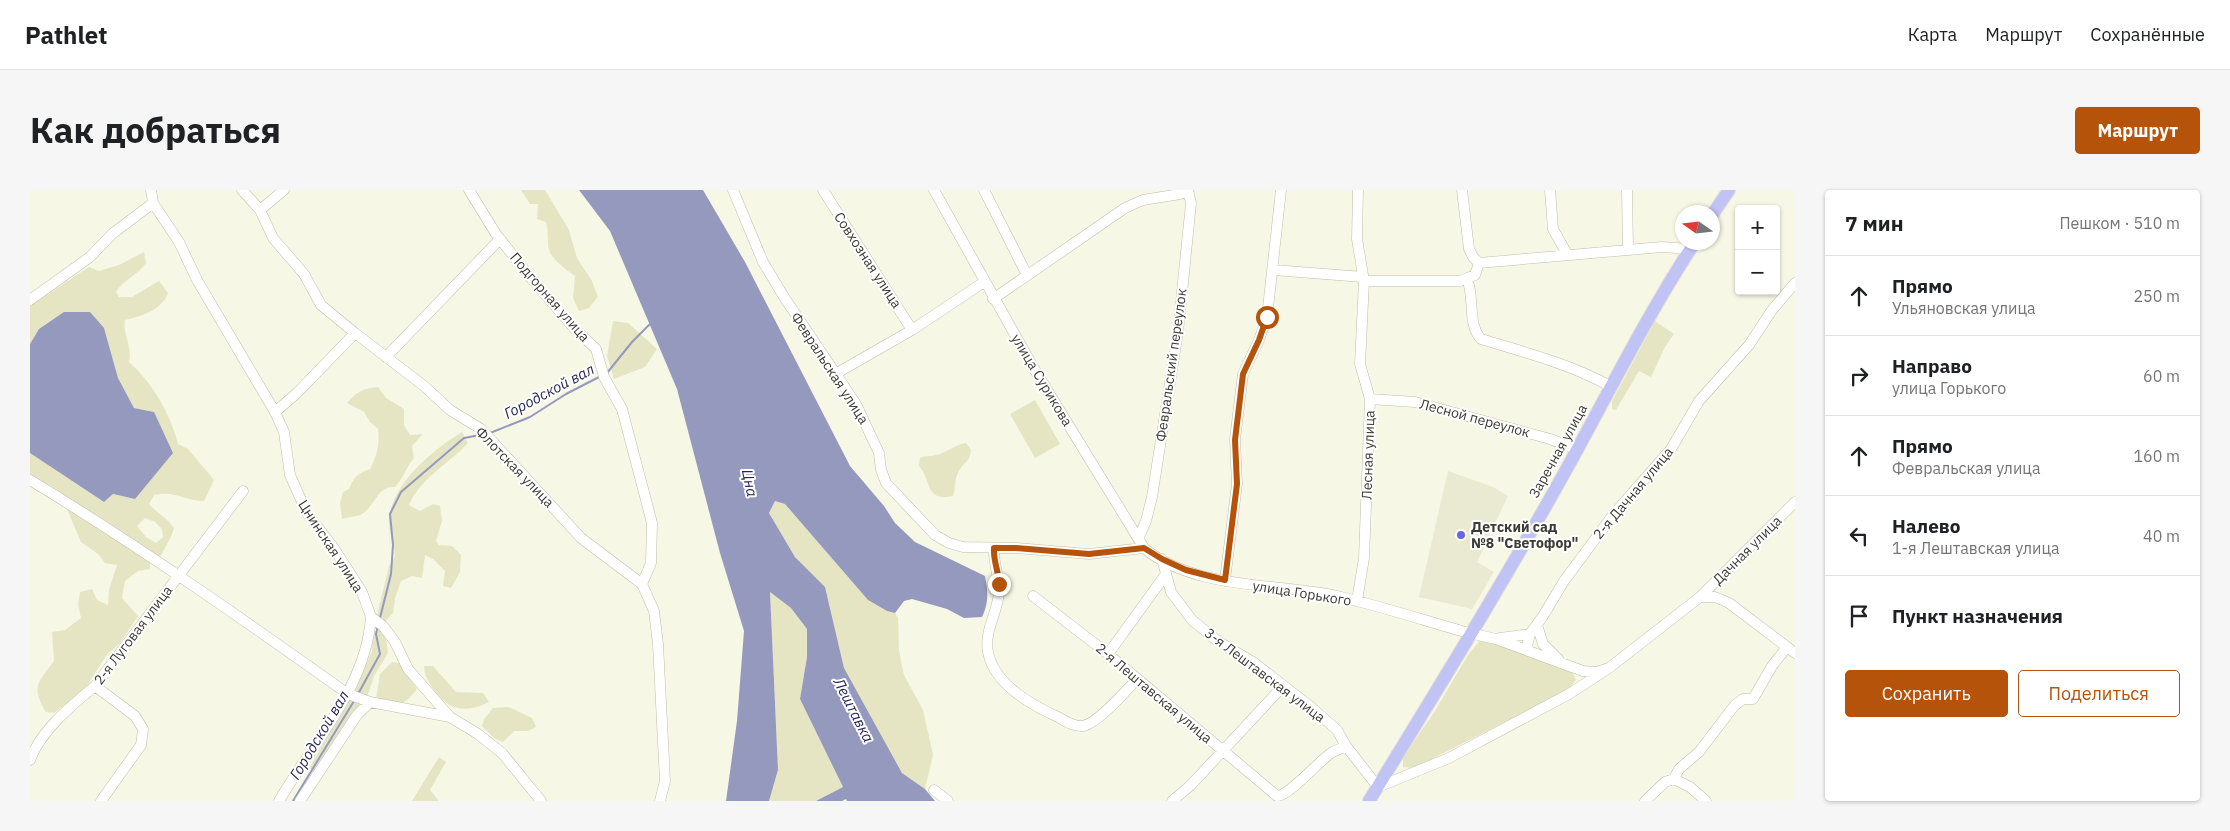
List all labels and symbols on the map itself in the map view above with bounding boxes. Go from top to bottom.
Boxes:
north arrow [1675,205,1720,250]
street label: Совхозная улица [830,209,906,312]
street label: Подгорная улица [506,248,594,346]
street label: Февральский переулок [1151,287,1191,443]
route start [1256,306,1279,329]
street label: Февральская улица [787,309,873,428]
street label: улица Сурикова [1007,331,1077,430]
water label: Городской вал [500,359,598,423]
street label: Лесной переулок [1418,395,1532,441]
street label: Заречная улица [1525,401,1591,501]
street label: Лесная улица [1357,409,1379,500]
street label: Флотская улица [472,423,558,511]
street label: 2-я Дачная улица [1589,443,1677,543]
water label: Цна [738,467,762,499]
street label: Цнинская улица [294,496,368,596]
street label: Дачная улица [1709,511,1786,588]
place label: Детский сад №8 "Светофор" [1471,518,1578,552]
marker: Детский сад №8 "Светофор" [1455,529,1467,541]
route end [988,573,1011,596]
street label: улица Горького [1251,576,1353,610]
street label: 2-я Луговая улица [90,581,177,688]
street label: 3-я Лештавская улица [1201,624,1329,727]
street label: 2-я Лештавская улица [1092,639,1216,747]
water label: Лештавка [829,674,878,746]
water label: Городской вал [285,687,353,783]

